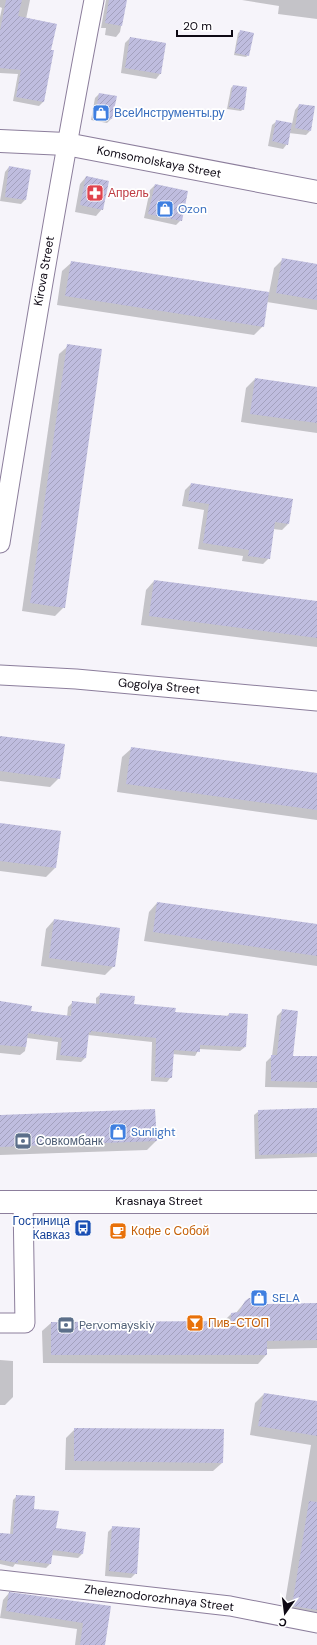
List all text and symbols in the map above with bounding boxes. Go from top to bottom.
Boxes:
scale bar [177,12,232,38]
text: 20 m [183,18,212,34]
shop icon: ВсеИнструменты.ру [91,103,111,123]
place label: ВсеИнструменты.ру [114,105,224,121]
street label: Komsomolskaya Street [95,142,223,182]
pharmacy icon: Апрель [85,183,105,203]
place label: Апрель [108,185,149,201]
shop icon: Ozon [155,199,175,219]
place label: Ozon [178,201,207,217]
street label: Kirova Street [30,235,58,307]
street label: Gogolya Street [117,674,201,698]
shop icon: Sunlight [108,1122,128,1142]
place label: Sunlight [131,1124,176,1140]
bank icon: Совкомбанк [13,1131,33,1151]
place label: Совкомбанк [36,1133,104,1149]
street label: Krasnaya Street [115,1193,203,1209]
place label: Гостиница Кавказ [13,1213,70,1243]
bus stop icon: Гостиница Кавказ [73,1218,93,1238]
cafe icon: Кофе с Собой [108,1221,128,1241]
place label: Кофе с Собой [131,1223,209,1239]
shop icon: SELA [249,1288,269,1308]
place label: SELA [272,1290,300,1306]
bar icon: Пив-СТОП [185,1313,205,1333]
bank icon: Pervomayskiy [56,1315,76,1335]
place label: Пив-СТОП [208,1315,269,1331]
place label: Pervomayskiy [79,1317,155,1333]
street label: Zheleznodorozhnaya Street [83,1581,235,1615]
north arrow [265,1593,305,1633]
text: С [277,1615,288,1630]

